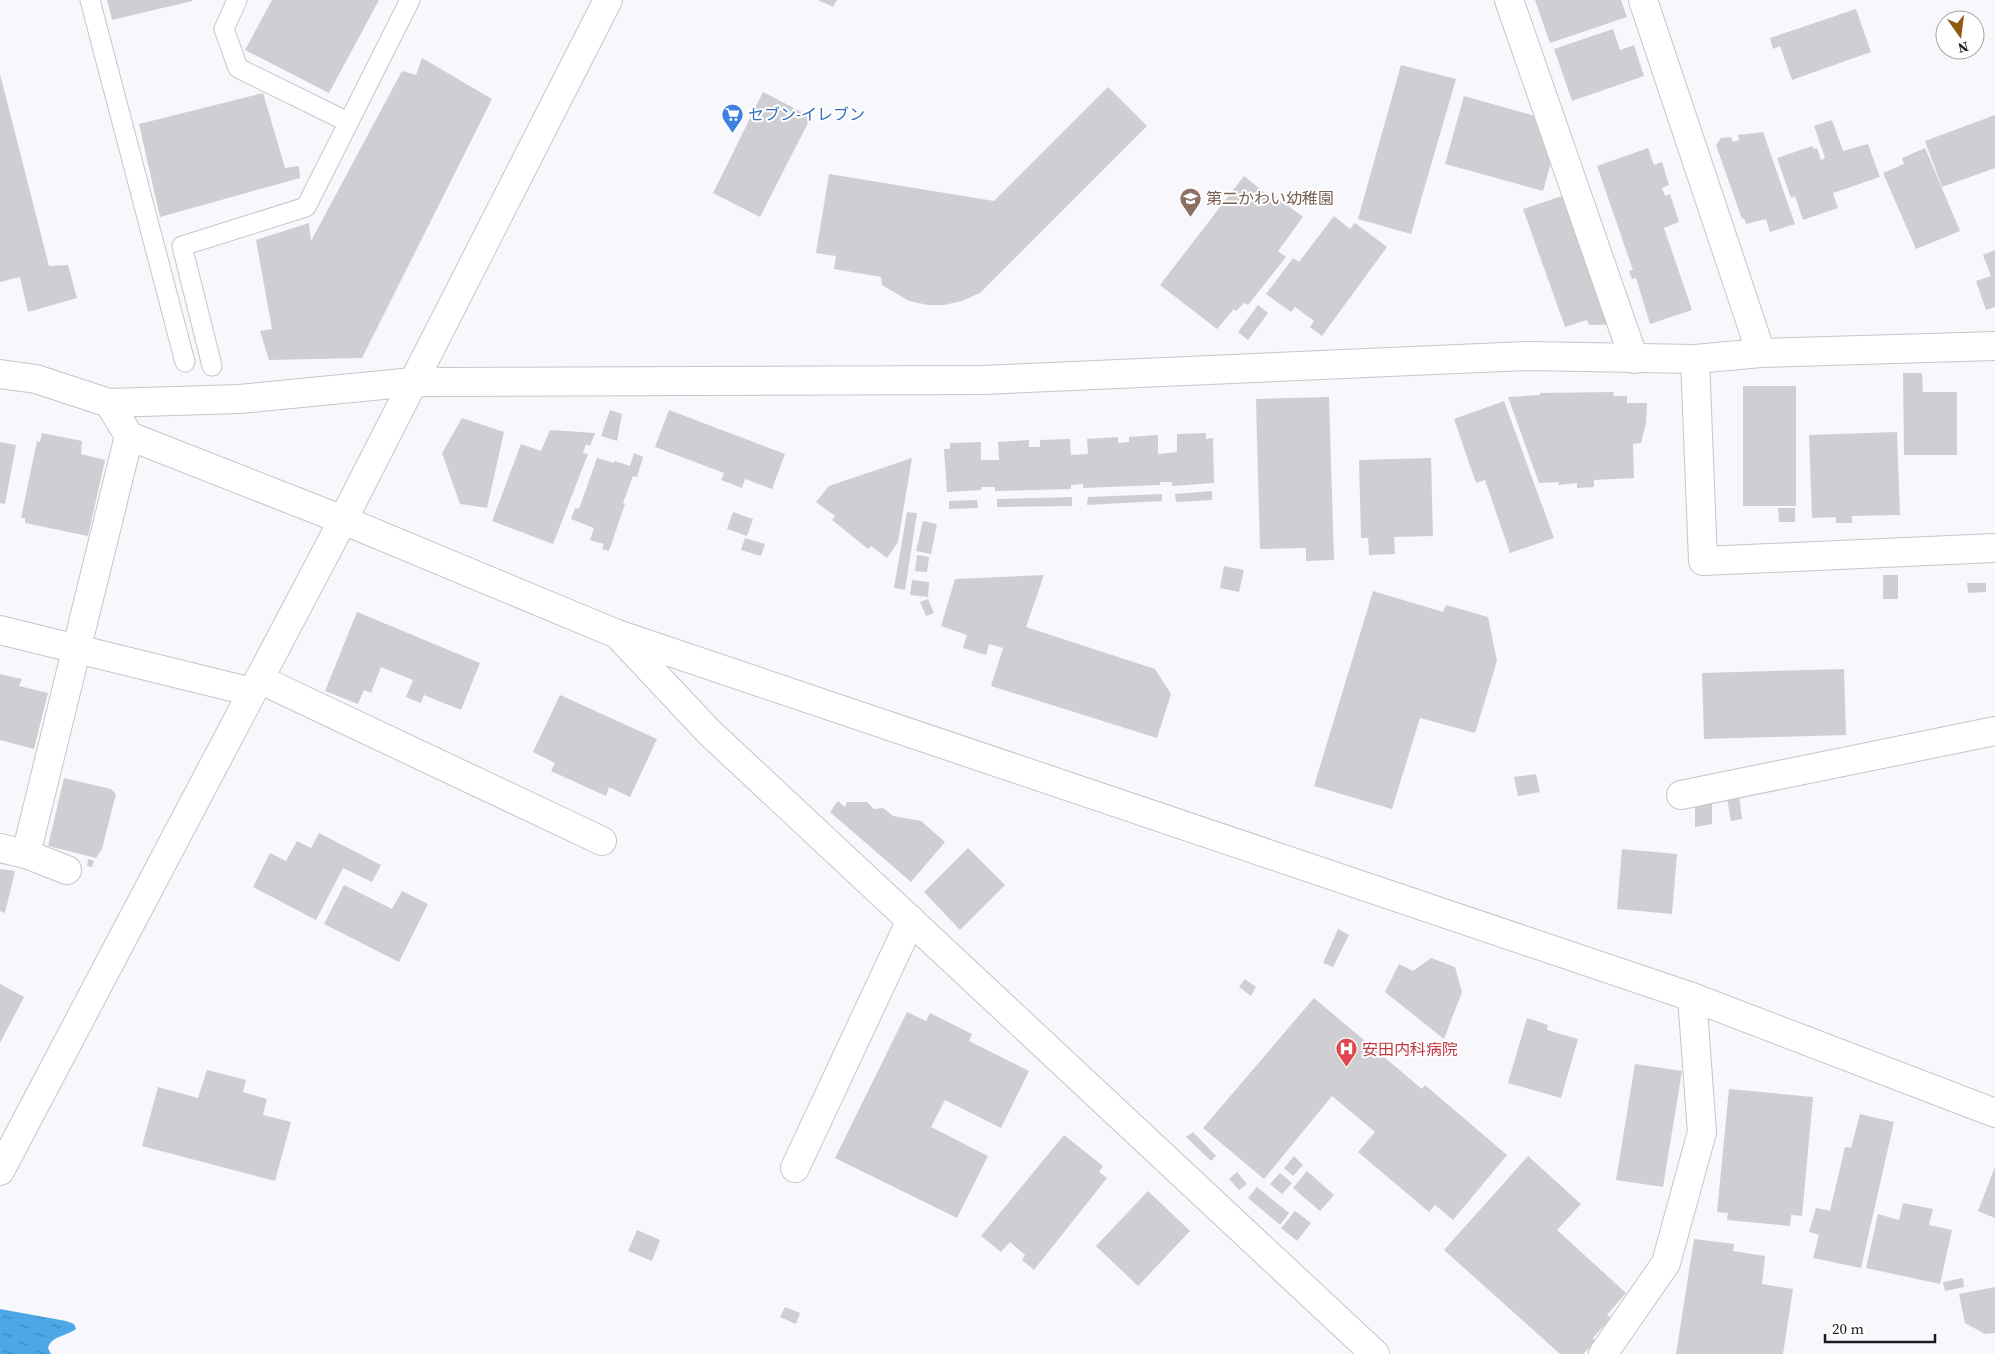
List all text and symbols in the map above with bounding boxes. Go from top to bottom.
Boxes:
north arrow [1935,10,1985,60]
text: N [1956,37,1971,59]
supermarket icon: セブン-イレブン [720,102,744,133]
place label: セブン-イレブン [748,103,865,125]
school or university icon: 第二かわい幼稚園 [1178,186,1202,217]
place label: 第二かわい幼稚園 [1206,187,1334,209]
hospital icon: 安田内科病院 [1334,1037,1358,1068]
place label: 安田内科病院 [1362,1038,1458,1060]
scale bar [1825,1312,1935,1344]
text: 20 m [1832,1318,1864,1339]

